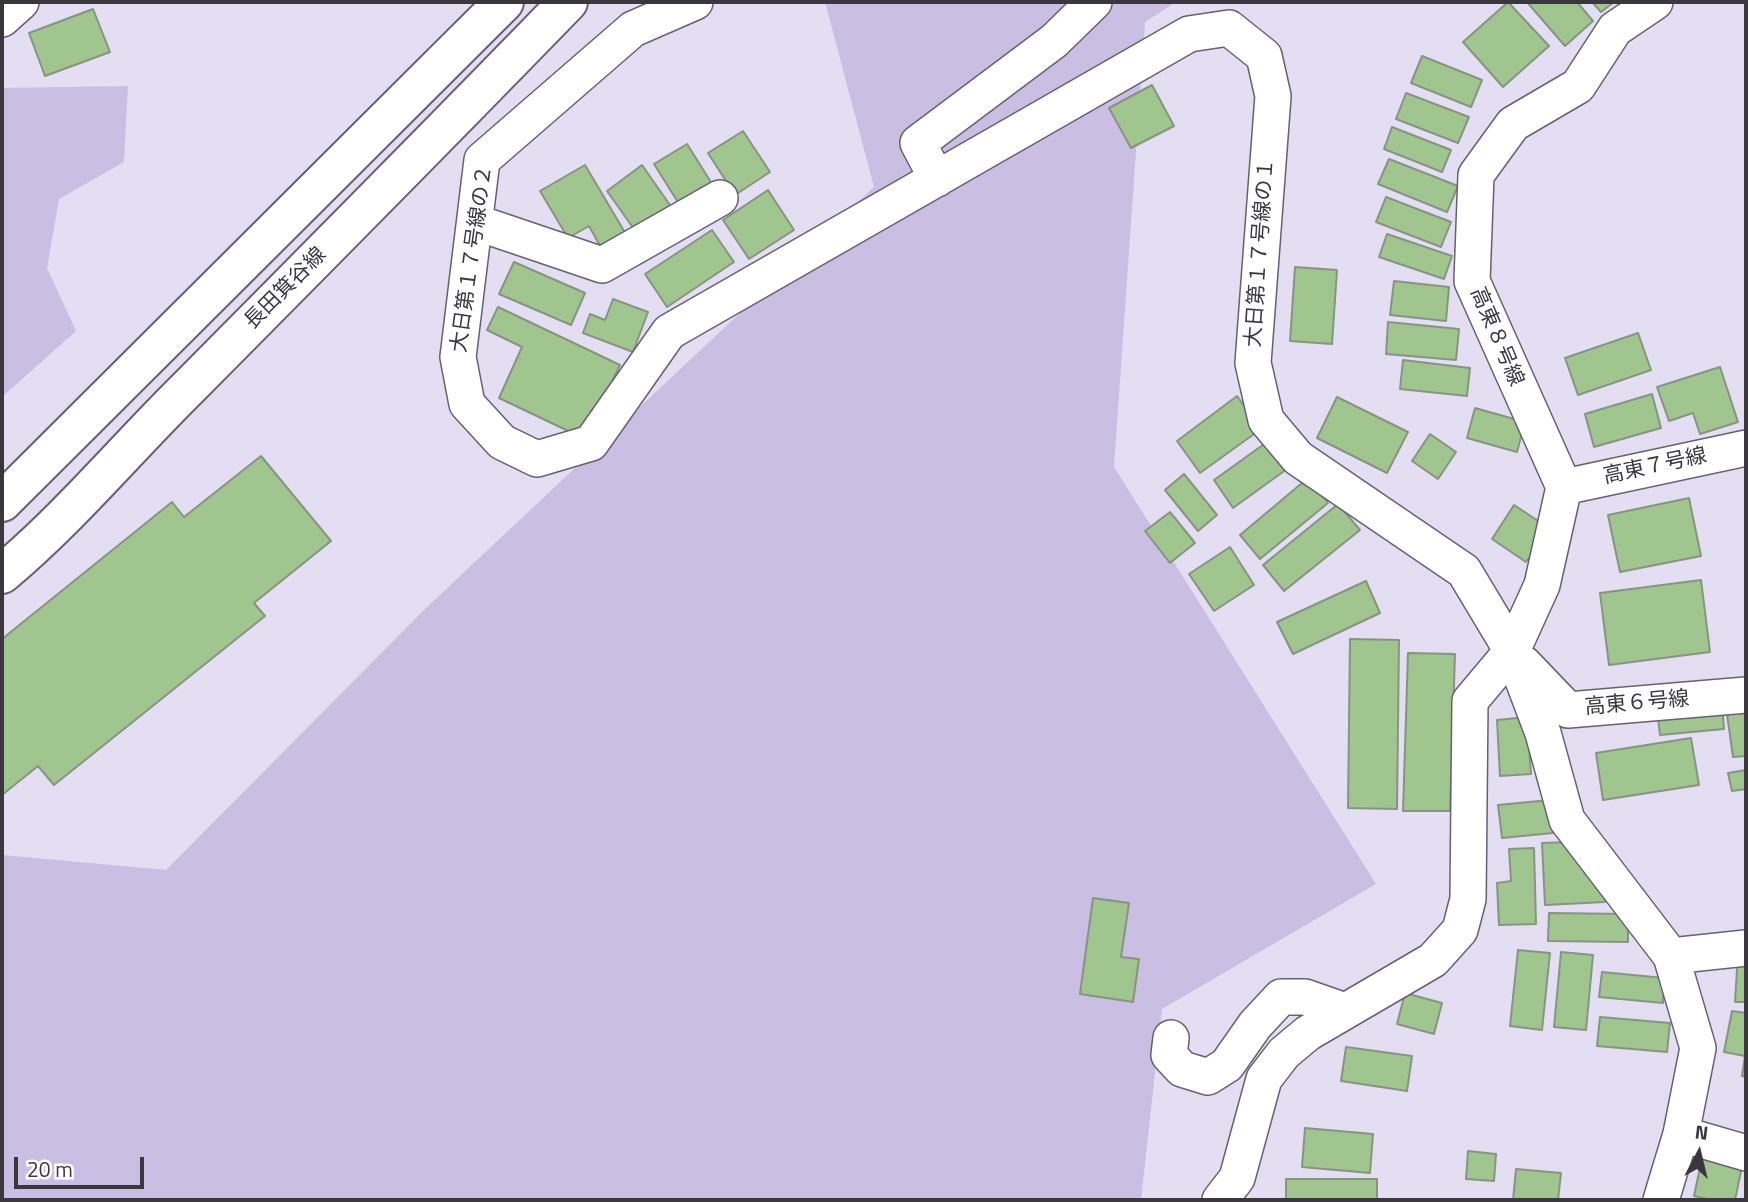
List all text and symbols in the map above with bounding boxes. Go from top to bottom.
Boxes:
street label: 大日第１７号線の１ [1242,158,1280,348]
street label: 大日第１７号線の２ [447,164,499,354]
street label: 長田箕谷線 [240,243,332,335]
street label: 高東８号線 [1464,284,1528,390]
street label: 高東７号線 [1601,444,1709,490]
street label: 高東６号線 [1584,687,1690,721]
text: N [1693,1116,1710,1147]
north arrow [1664,1118,1734,1188]
scale bar [18,1142,147,1186]
text: 20 m [27,1153,73,1185]

